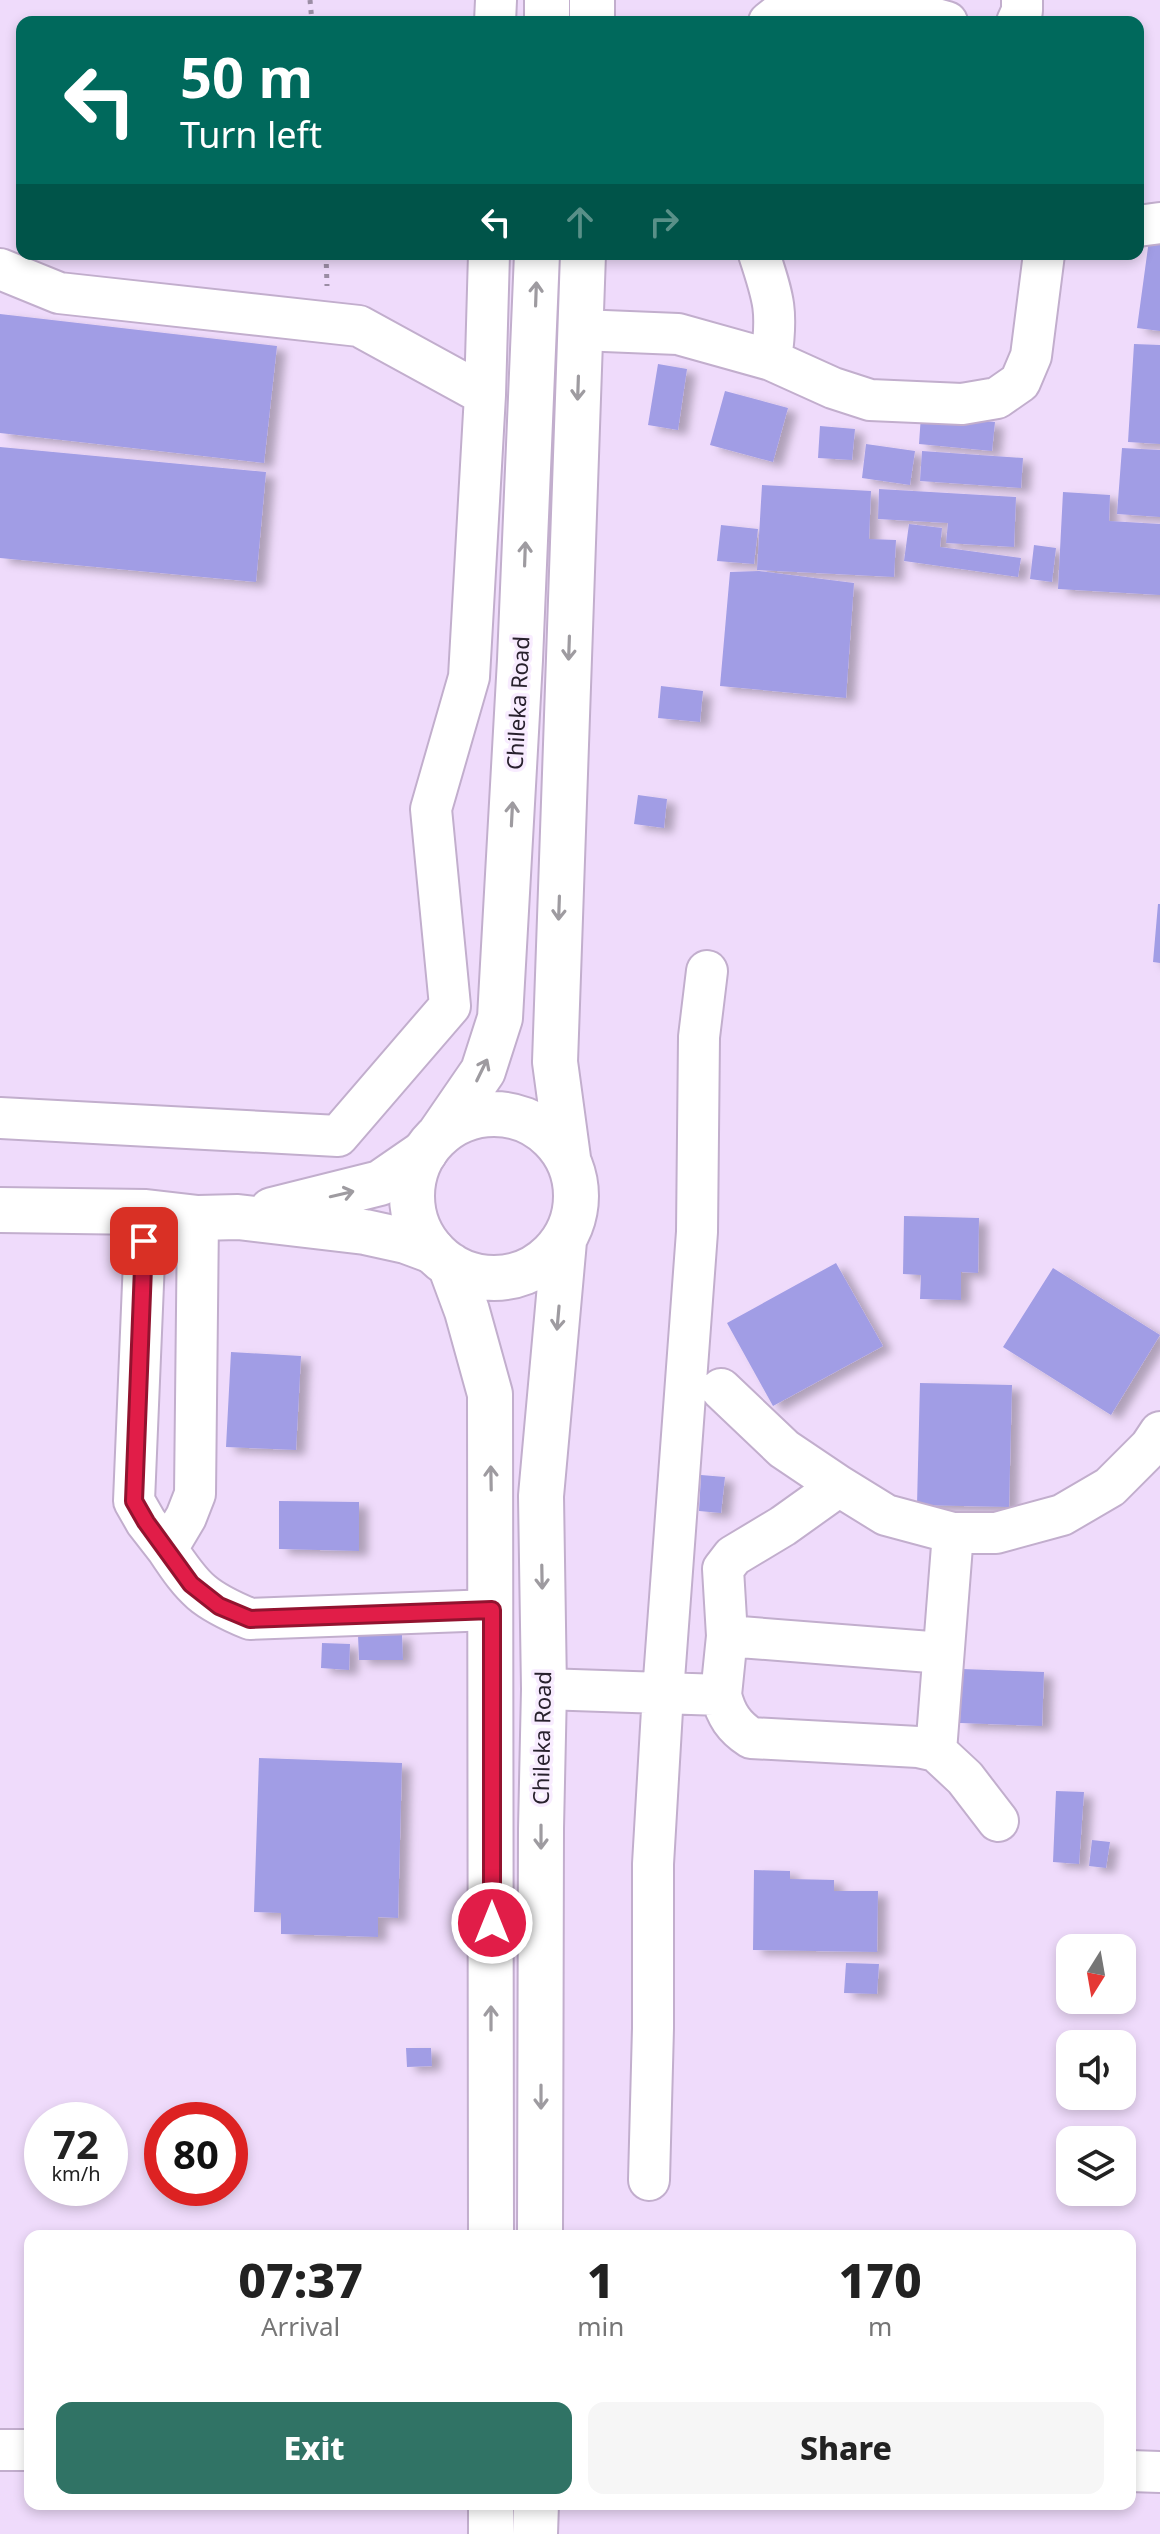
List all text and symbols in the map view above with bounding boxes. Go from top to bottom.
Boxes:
text: 50 m [180,38,313,114]
icon: left [48,48,152,152]
text: Turn left [180,110,322,159]
icon: left [474,200,518,244]
icon: ahead [558,200,602,244]
icon: right [642,200,686,244]
one-way arrow [528,282,543,308]
one-way arrow [571,374,586,401]
one-way arrow [517,541,532,568]
one-way arrow [561,634,576,661]
street label: Chileka Road [499,635,535,771]
one-way arrow [504,801,519,828]
one-way arrow [552,894,567,921]
one-way arrow [475,1059,490,1083]
one-way arrow [328,1186,354,1201]
pin [110,1207,178,1275]
icon: arrive [122,1219,166,1263]
one-way arrow [550,1304,565,1331]
one-way arrow [483,1465,499,1492]
one-way arrow [534,1563,550,1590]
street label: Chileka Road [525,1671,557,1805]
one-way arrow [533,1823,549,1850]
position arrow [450,1881,534,1965]
north arrow [1056,1934,1136,2014]
map controls [1056,1934,1136,2206]
one-way arrow [483,2005,499,2032]
button: sound [1056,2030,1136,2110]
one-way arrow [533,2083,549,2110]
speed limit sign: 80 [144,2102,248,2206]
text: 72 [53,2116,99,2171]
button: layers [1056,2126,1136,2206]
text: km/h [51,2160,101,2187]
text: 07:37 [238,2247,363,2312]
text: 1 [587,2247,615,2312]
text: 170 [839,2247,922,2312]
text: Arrival [261,2308,340,2344]
text: min [577,2308,624,2344]
text: m [868,2308,892,2344]
button: Exit [56,2402,572,2494]
button: Share [588,2402,1104,2494]

